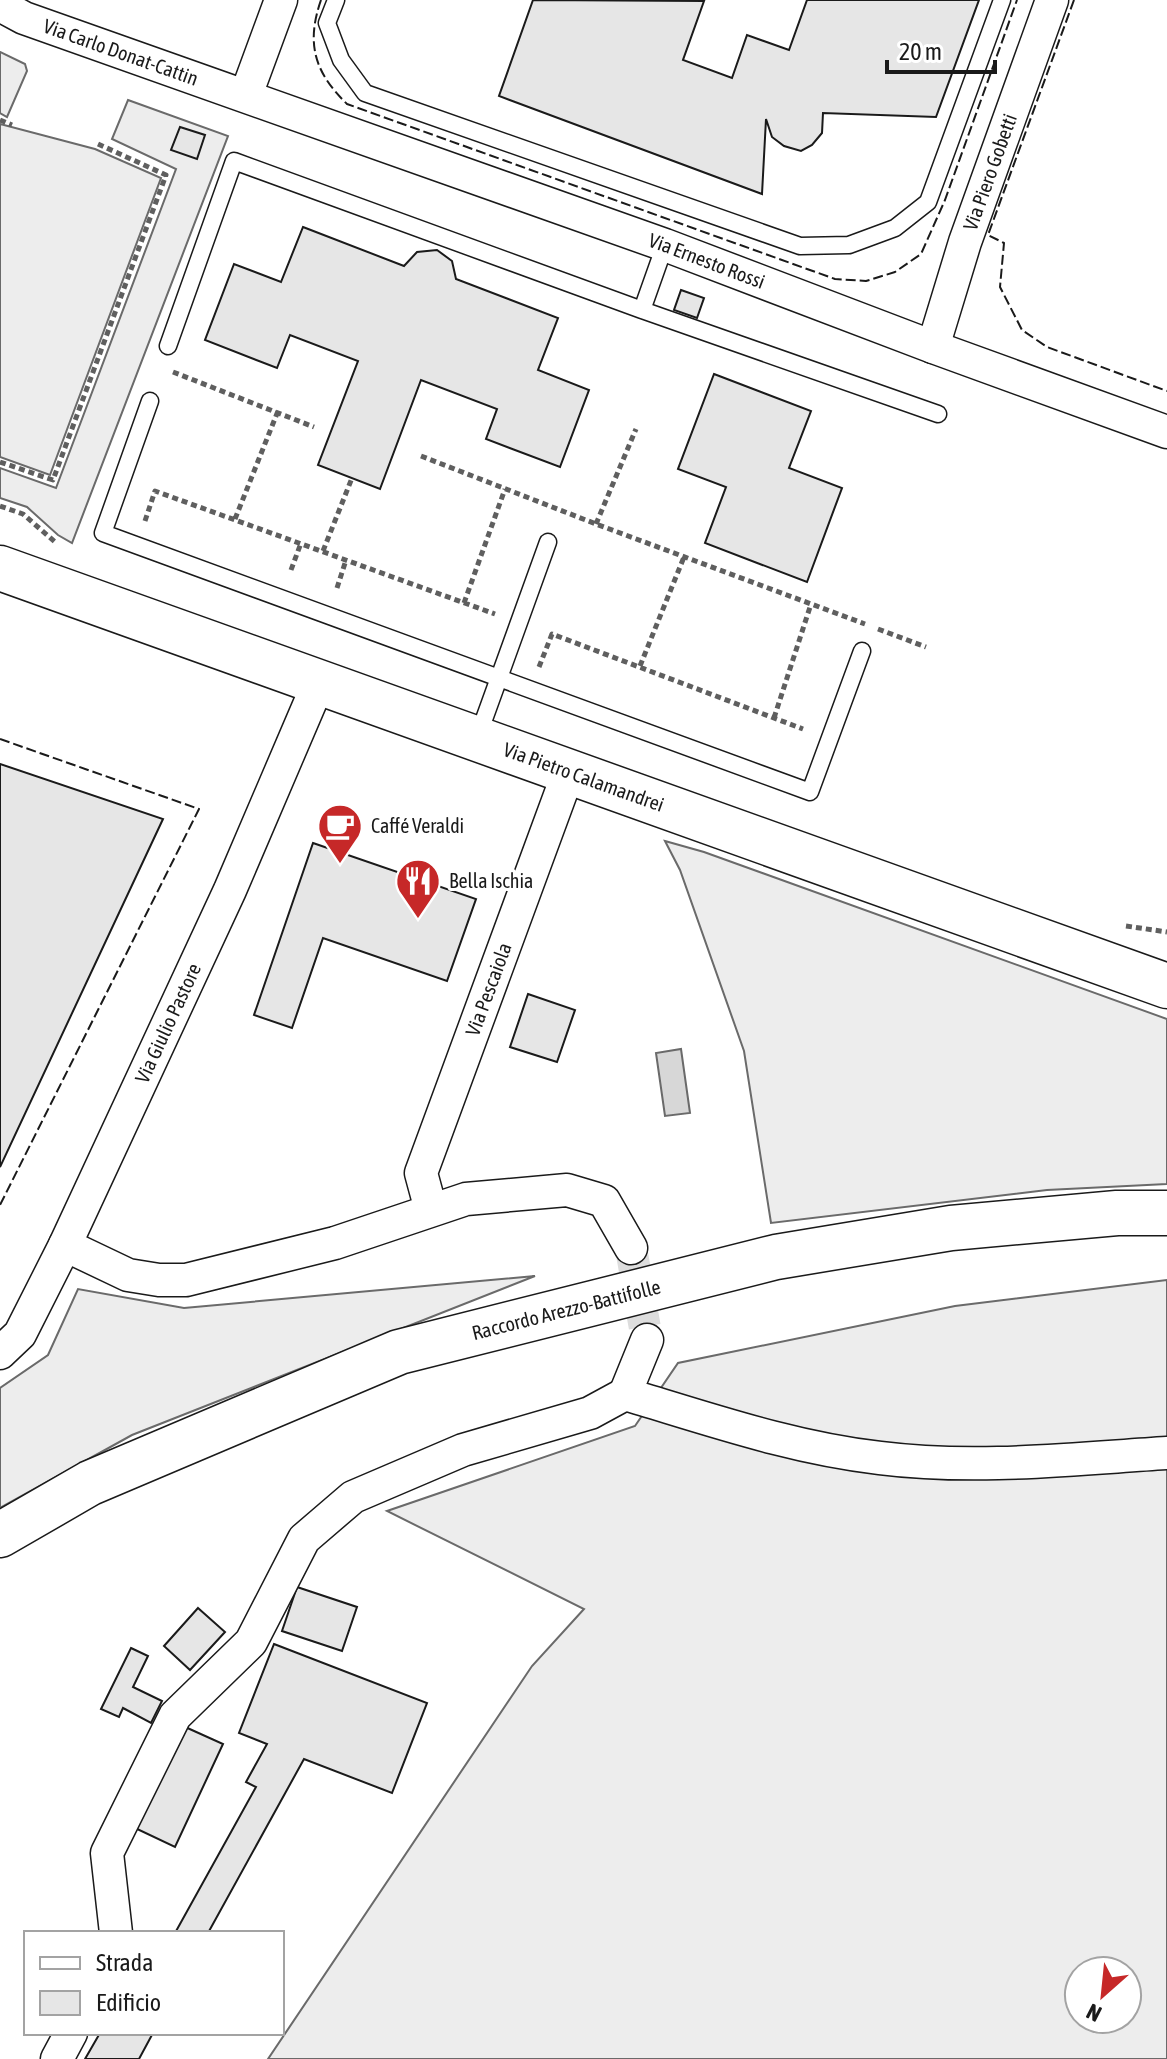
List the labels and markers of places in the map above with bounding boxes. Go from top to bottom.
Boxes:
cafe icon: Caffé Veraldi [316,802,364,865]
place label: Caffé Veraldi [371,814,464,837]
restaurant icon: Bella Ischia [394,857,442,920]
place label: Bella Ischia [449,869,533,892]

